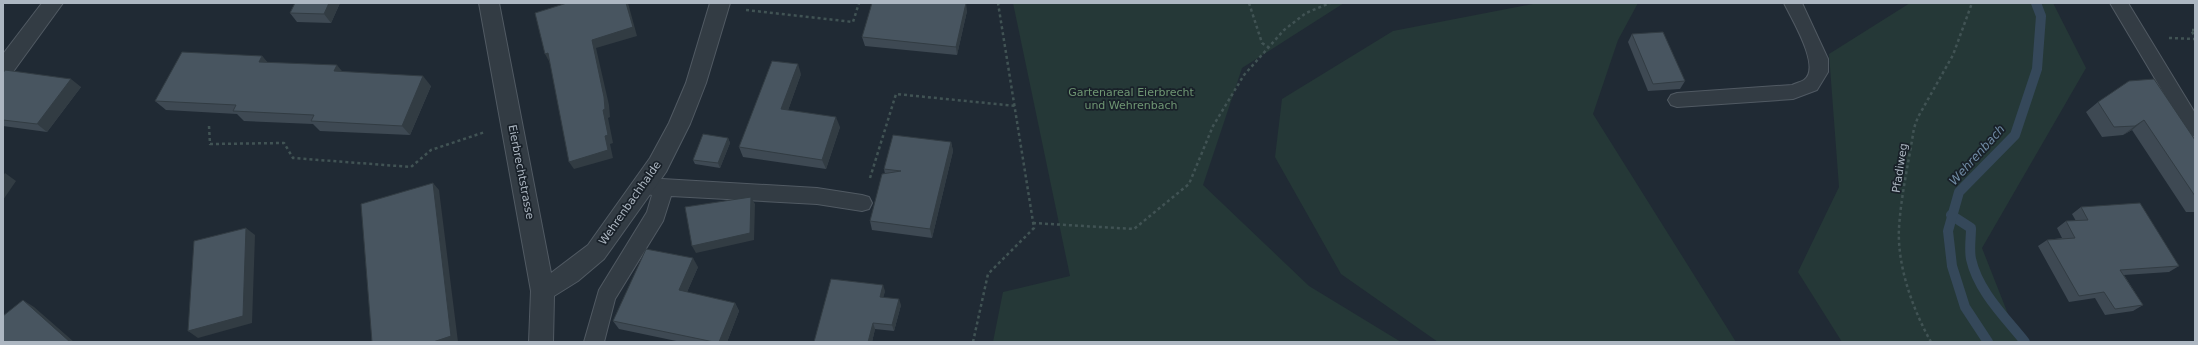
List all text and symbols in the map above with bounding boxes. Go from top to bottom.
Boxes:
park label: Gartenareal Eierbrecht und Wehrenbach [1068,86,1194,112]
water label: Wehrenbach [1946,122,2008,188]
street label: Eierbrechtstrasse [505,124,537,221]
street label: Pfadiweg [1890,142,1910,194]
street label: Wehrenbachhalde [596,158,664,247]

